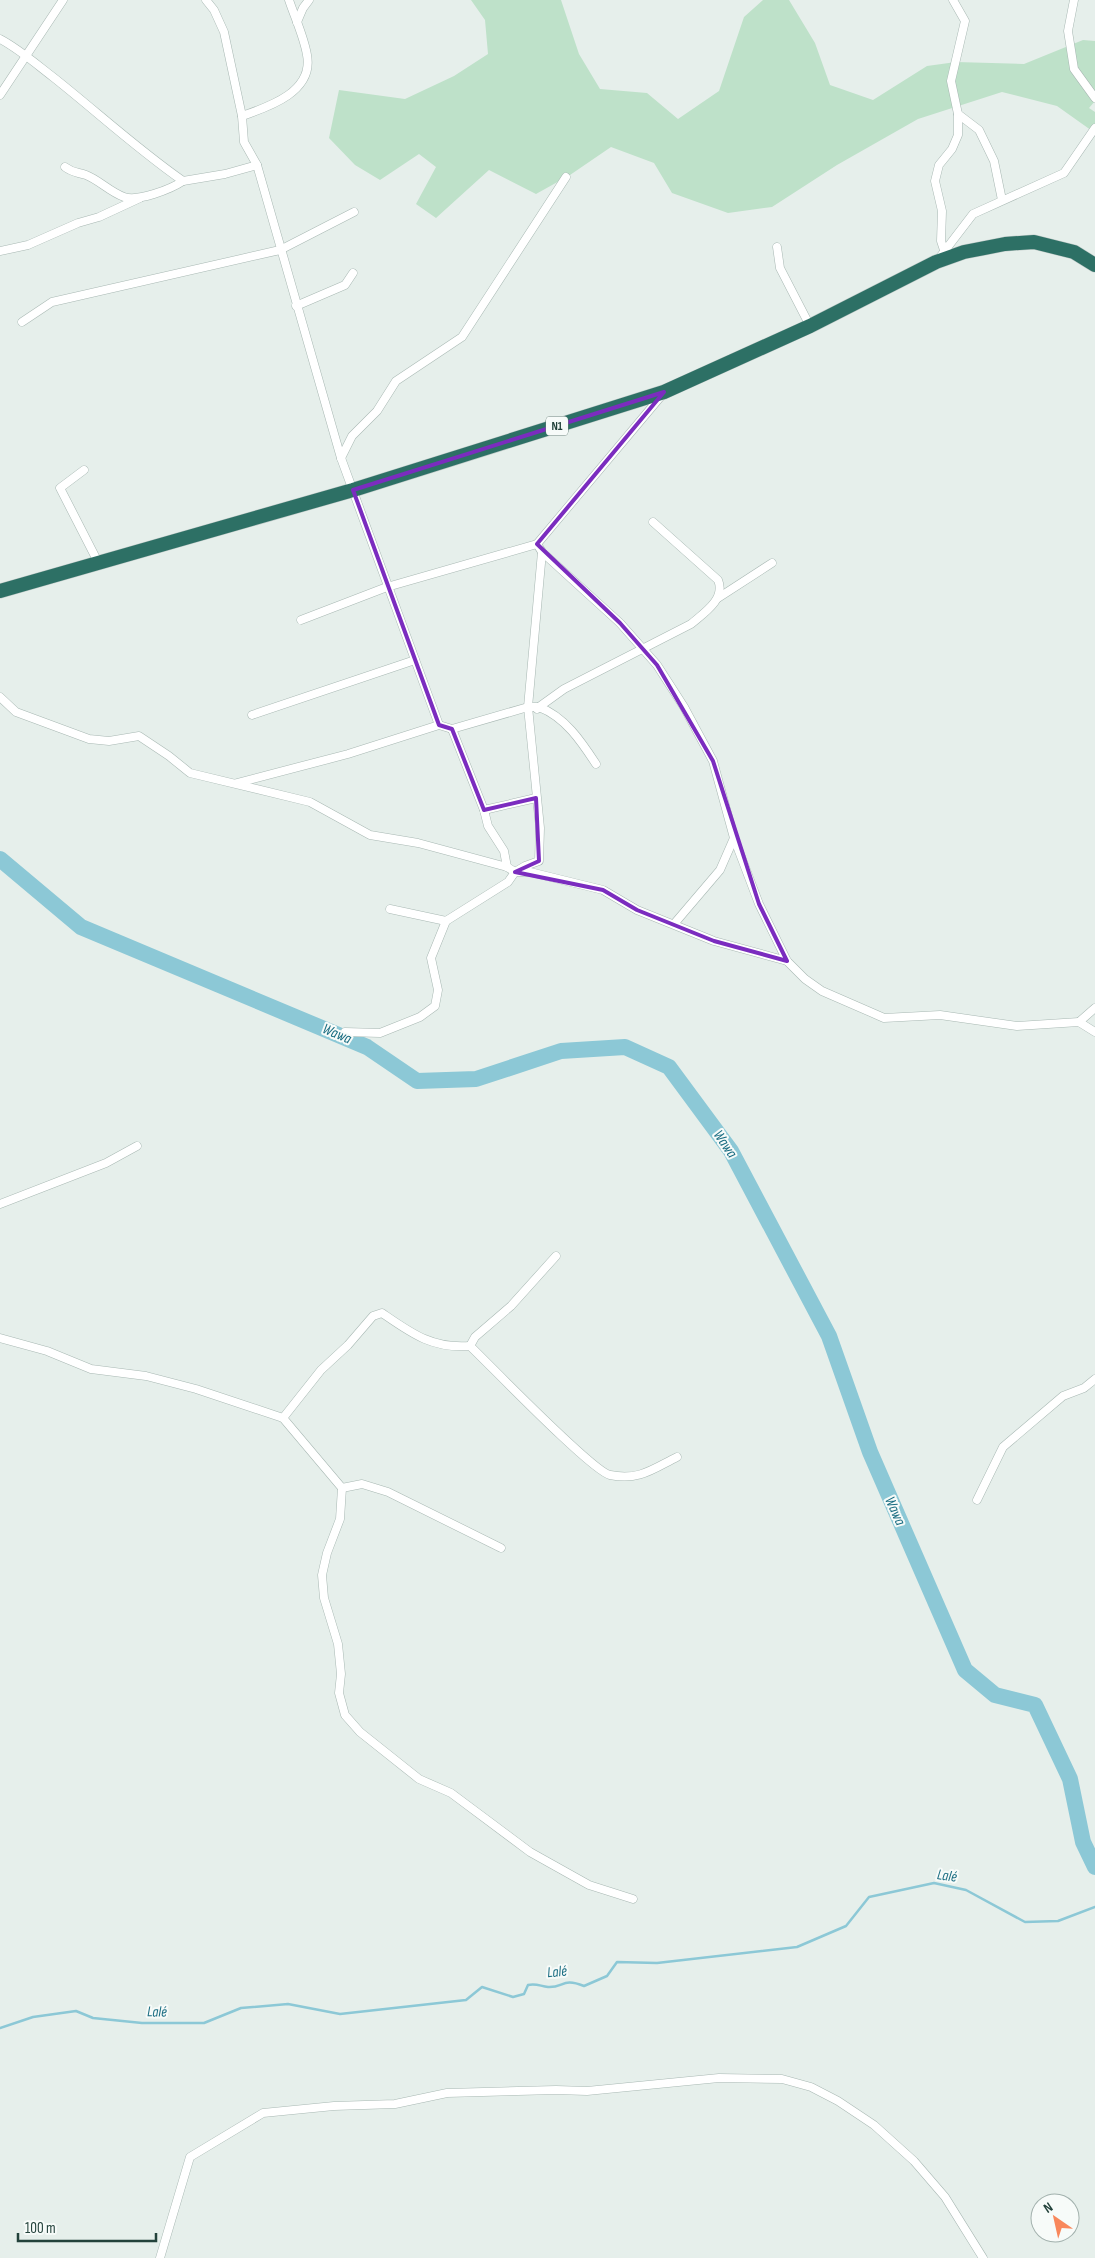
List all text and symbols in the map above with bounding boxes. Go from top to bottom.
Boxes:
road number: N1 [546,416,568,436]
water label: Wawa [320,1019,354,1049]
water label: Wawa [709,1126,741,1162]
water label: Wawa [880,1494,910,1528]
water label: Lalé [936,1865,958,1887]
water label: Lalé [546,1962,568,1982]
water label: Lalé [147,2002,167,2022]
north arrow [1030,2193,1080,2243]
text: N [1040,2198,1056,2217]
scale bar [18,2210,155,2242]
text: 100 m [25,2219,56,2238]

